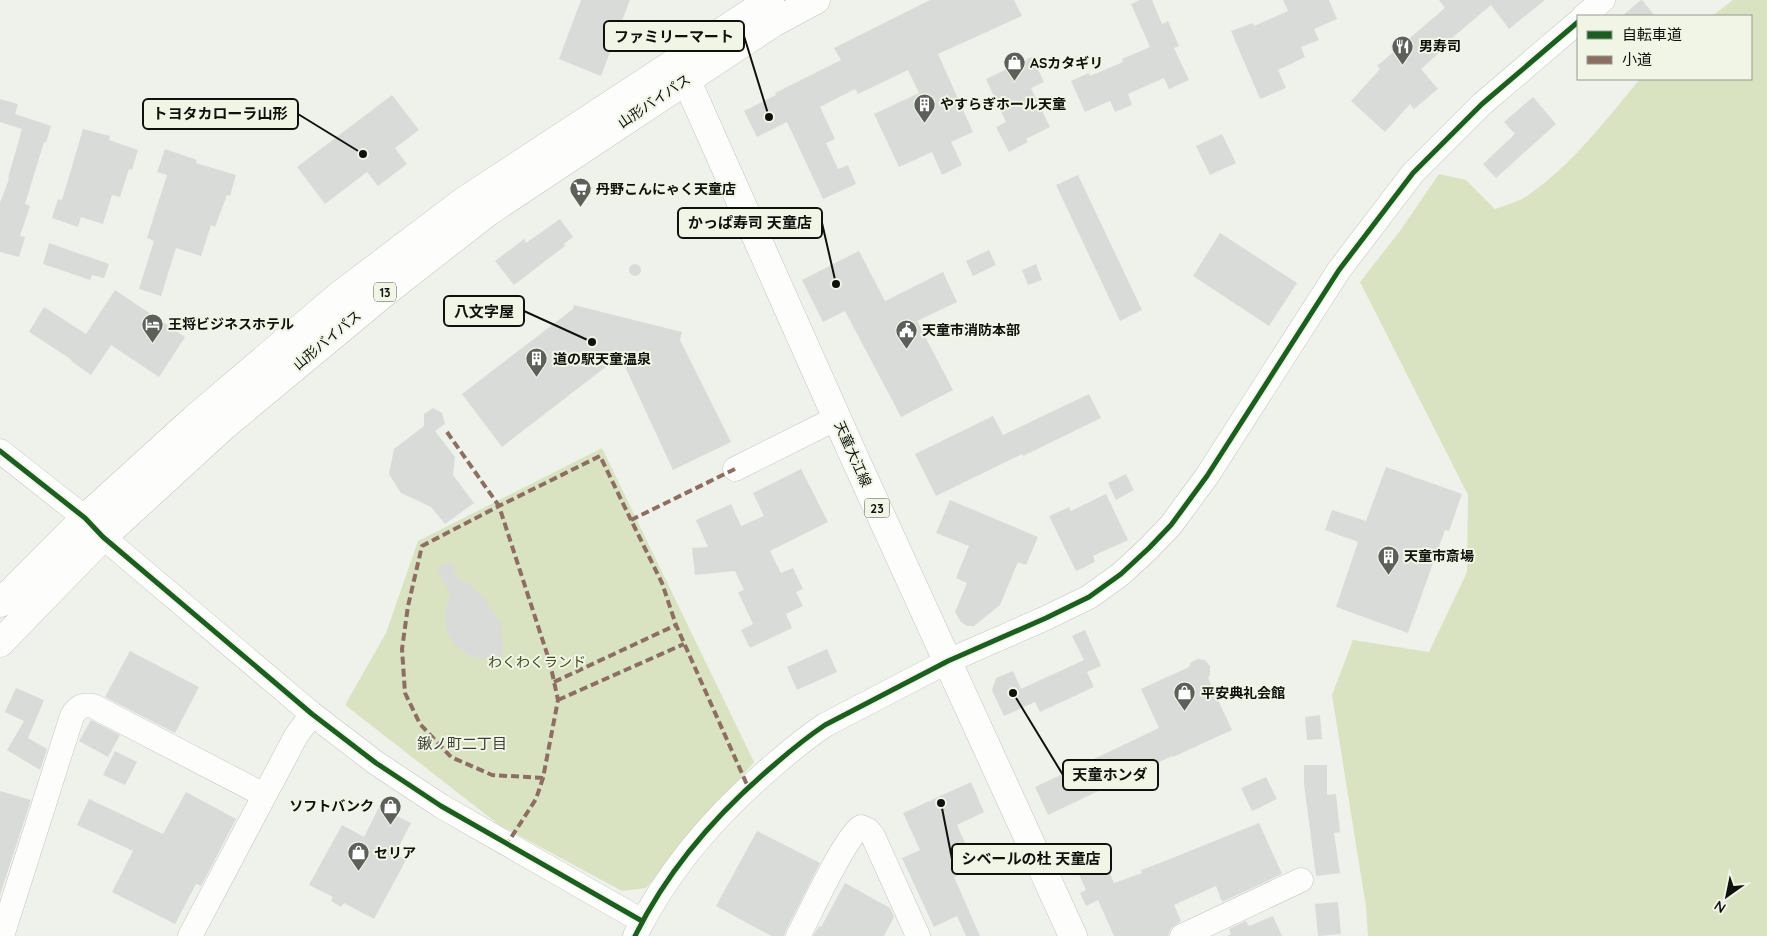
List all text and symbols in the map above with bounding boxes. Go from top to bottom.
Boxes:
legend [1577,15,1752,80]
callout: ファミリーマート [604,21,744,51]
text: 自転車道 [1622,25,1682,44]
text: ファミリーマート [614,27,734,46]
restaurant icon: 男寿司 [1391,34,1415,65]
place label: 男寿司 [1419,37,1461,55]
text: 小道 [1622,50,1652,69]
shop icon: ASカタギリ [1002,51,1026,82]
place label: ASカタギリ [1030,54,1103,72]
street label: 山形バイパス [614,70,694,132]
building icon: やすらぎホール天童 [912,92,936,123]
place label: やすらぎホール天童 [940,95,1066,113]
callout: トヨタカローラ山形 [143,99,298,129]
text: トヨタカローラ山形 [152,104,288,123]
supermarket icon: 丹野こんにゃく天童店 [568,177,592,208]
place label: 丹野こんにゃく天童店 [596,180,736,198]
callout: かっぱ寿司 天童店 [678,208,822,238]
text: かっぱ寿司 天童店 [688,213,812,232]
road number: 13 [374,282,396,302]
callout: 八文字屋 [444,296,524,326]
text: 八文字屋 [454,302,514,321]
street label: 山形バイパス [289,306,365,374]
hotel icon: 王将ビジネスホテル [140,312,164,343]
place label: 王将ビジネスホテル [168,315,294,333]
public building icon: 天童市消防本部 [894,318,918,349]
place label: 天童市消防本部 [922,321,1020,339]
building icon: 道の駅天童温泉 [525,347,549,378]
place label: 道の駅天童温泉 [553,350,651,368]
street label: 天童大江線 [831,418,875,490]
road number: 23 [864,498,890,518]
building icon: 天童市斎場 [1376,544,1400,575]
place label: 天童市斎場 [1404,547,1474,565]
park label: わくわくランド [488,653,586,671]
shop icon: 平安典礼会館 [1173,681,1197,712]
place label: 平安典礼会館 [1201,684,1285,702]
district label: 鍬ノ町二丁目 [417,734,507,753]
callout: 天童ホンダ [1063,760,1158,790]
text: 天童ホンダ [1072,765,1148,784]
shop icon: ソフトバンク [378,794,402,825]
place label: ソフトバンク [289,797,374,815]
shop icon: セリア [346,841,370,872]
place label: セリア [374,844,416,862]
callout: シベールの杜 天童店 [952,844,1111,874]
text: シベールの杜 天童店 [961,849,1101,868]
north arrow [1702,871,1752,921]
text: N [1711,897,1729,917]

